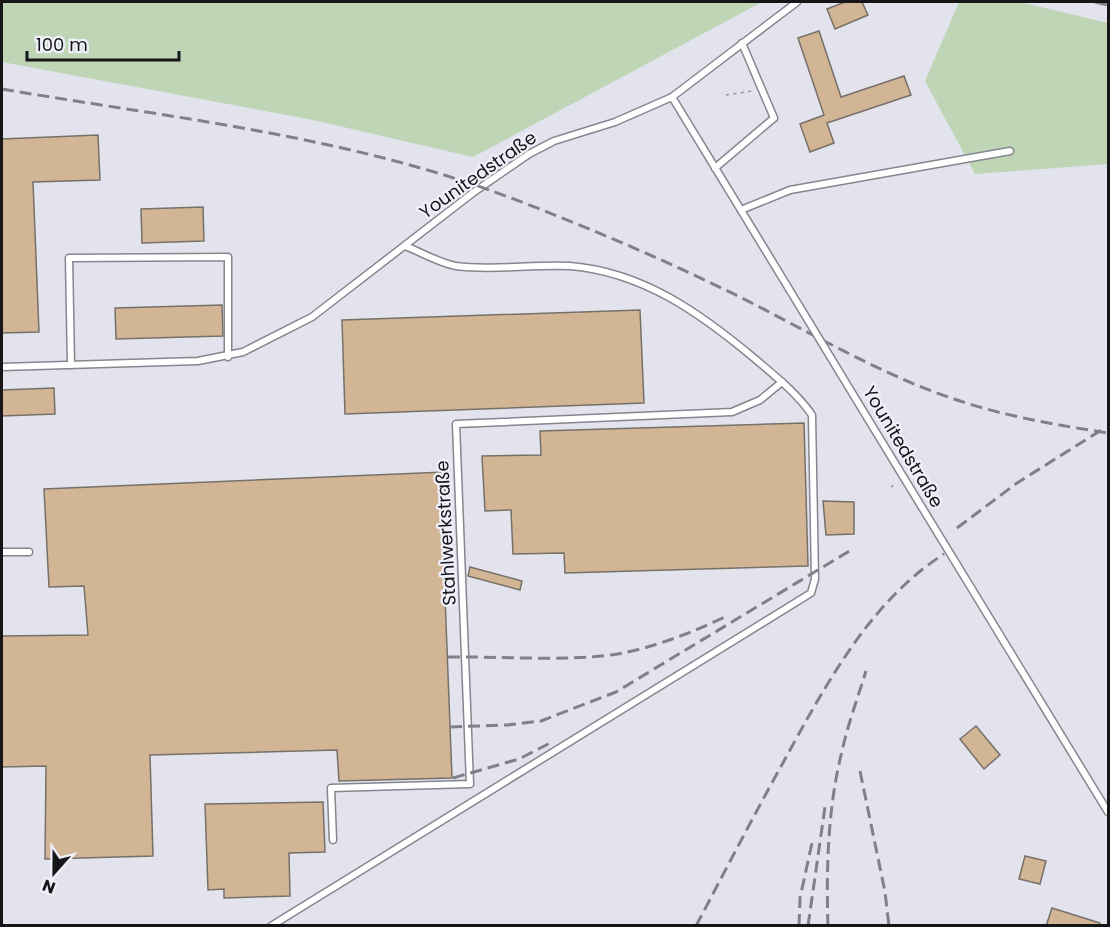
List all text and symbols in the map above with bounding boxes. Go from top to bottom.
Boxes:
scale bar [27,24,178,62]
text: 100 m [36,32,88,57]
street label: Younitedstraße [414,125,541,224]
street label: Younitedstraße [857,381,950,512]
street label: Stahlwerkstraße [429,460,462,606]
north arrow [24,843,84,903]
text: N [39,874,59,899]

